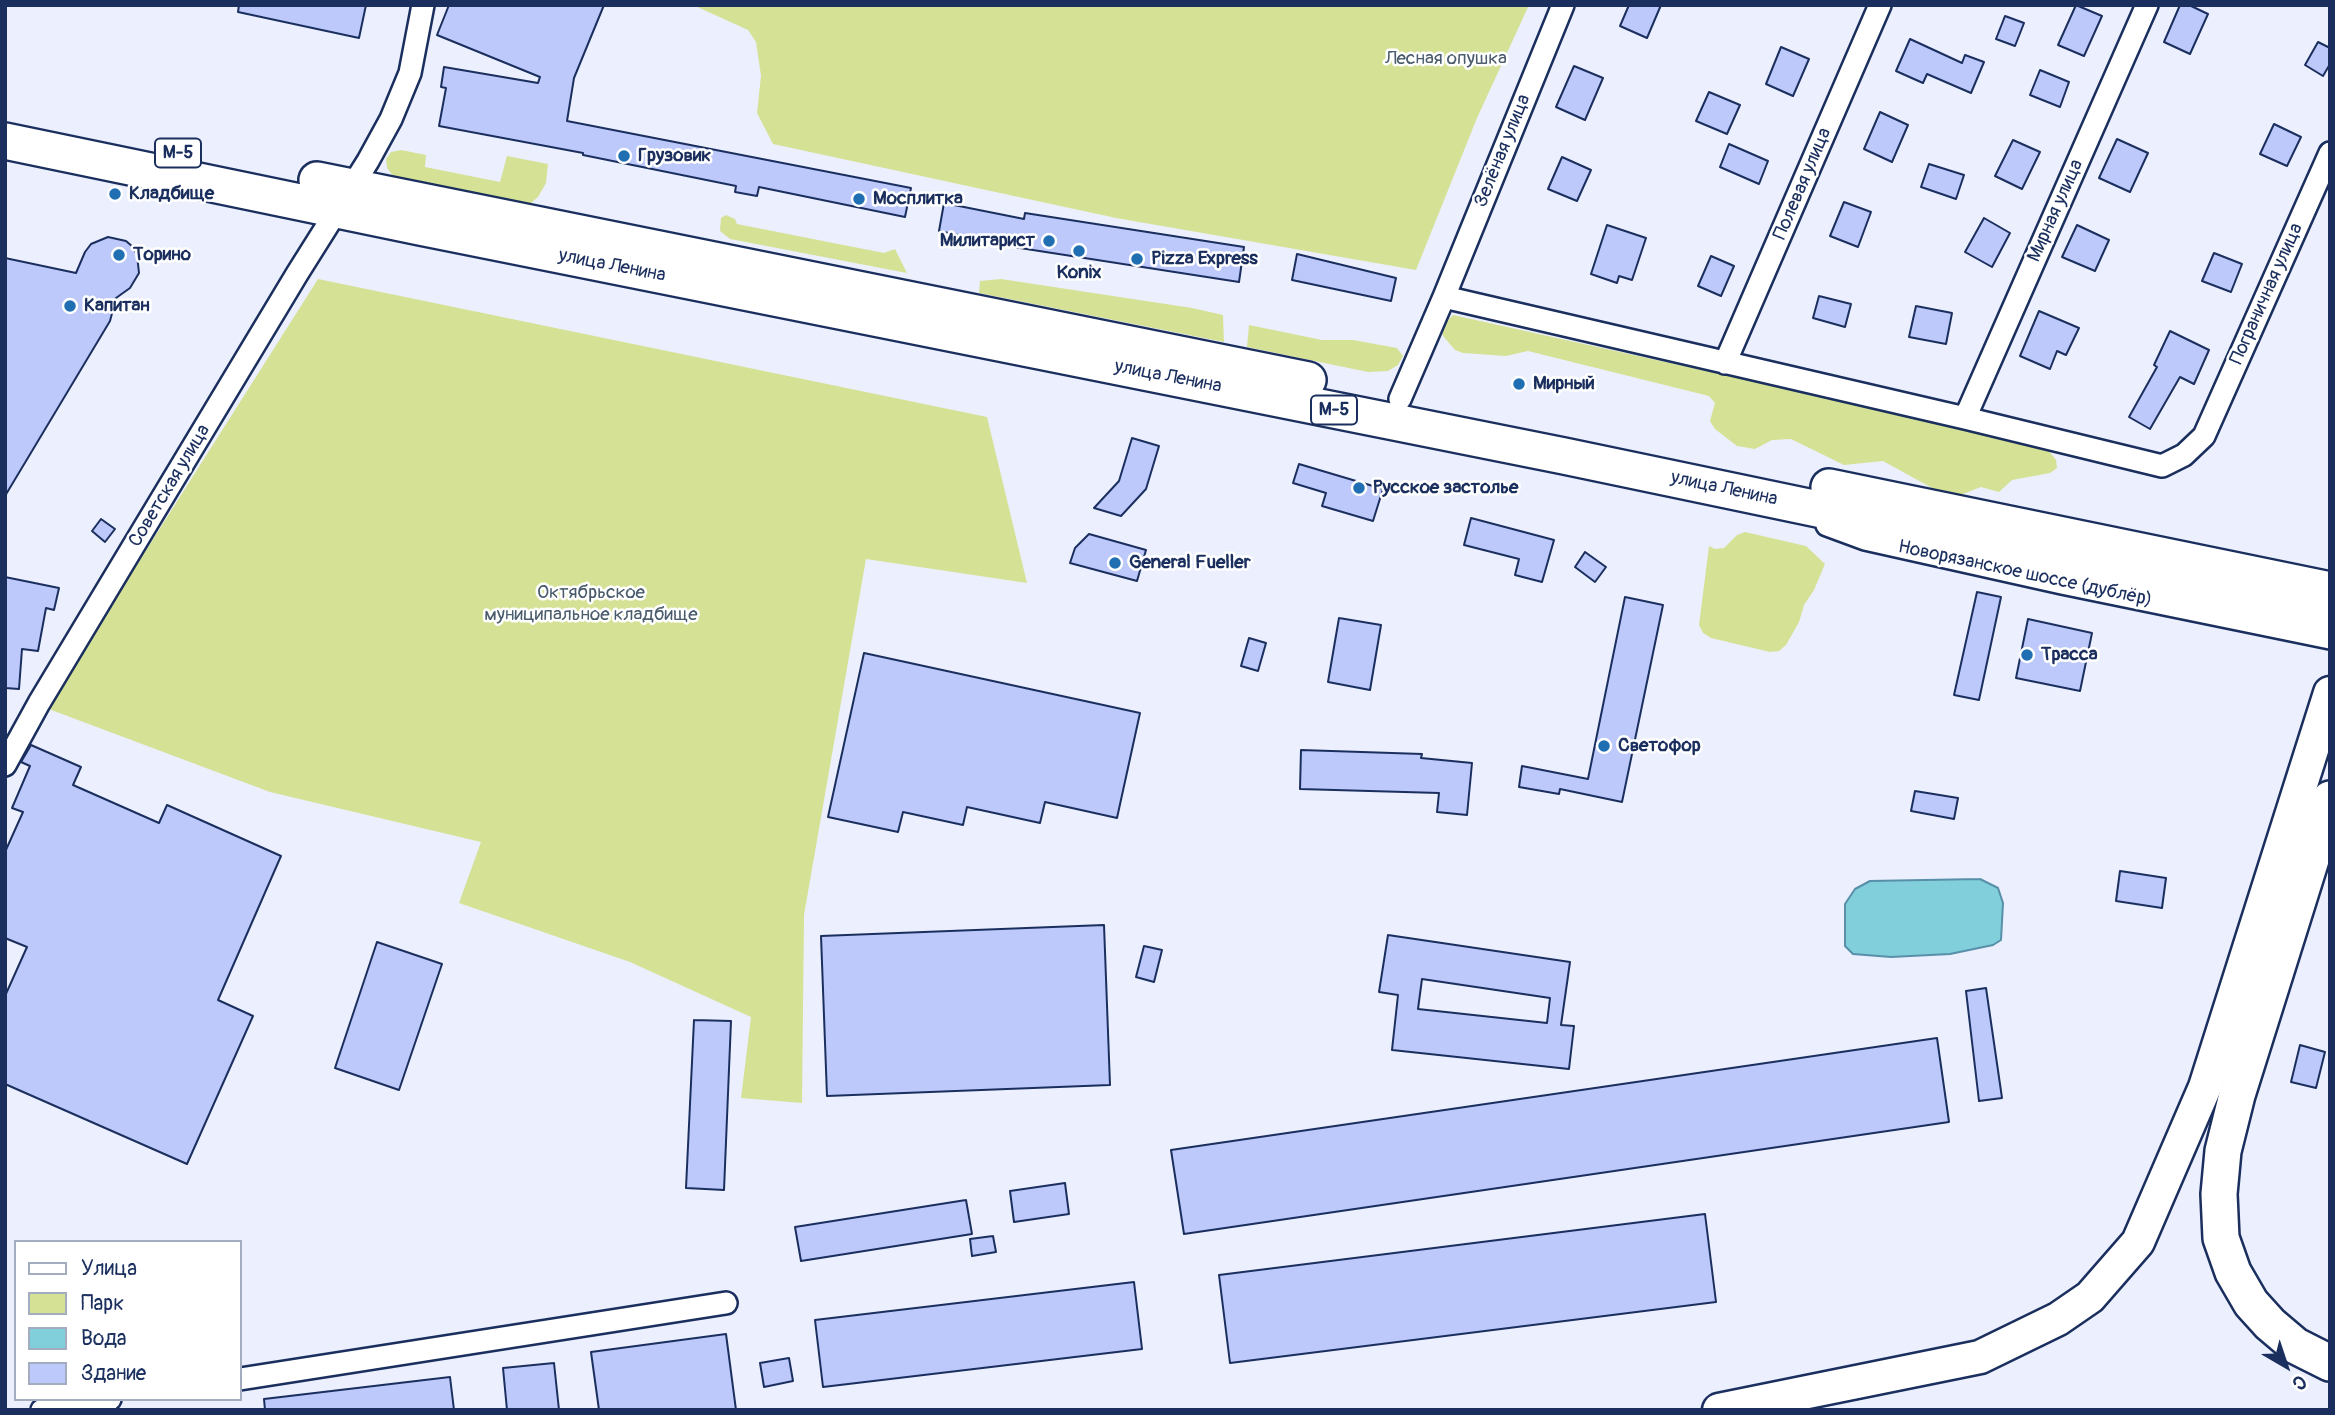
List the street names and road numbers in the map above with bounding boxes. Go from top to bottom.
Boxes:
street label: Зелёная улица [1470,91,1536,211]
street label: Полевая улица [1769,125,1837,243]
road number: М-5 [155,138,201,168]
street label: Мирная улица [2023,156,2089,266]
street label: Пограничная улица [2226,220,2308,368]
street label: улица Ленина [557,244,667,288]
street label: улица Ленина [1113,355,1223,399]
road number: М-5 [1311,396,1357,424]
street label: Советская улица [124,421,216,551]
street label: улица Ленина [1669,467,1779,511]
street label: Новорязанское шоссе (дублёр) [1896,536,2154,612]

